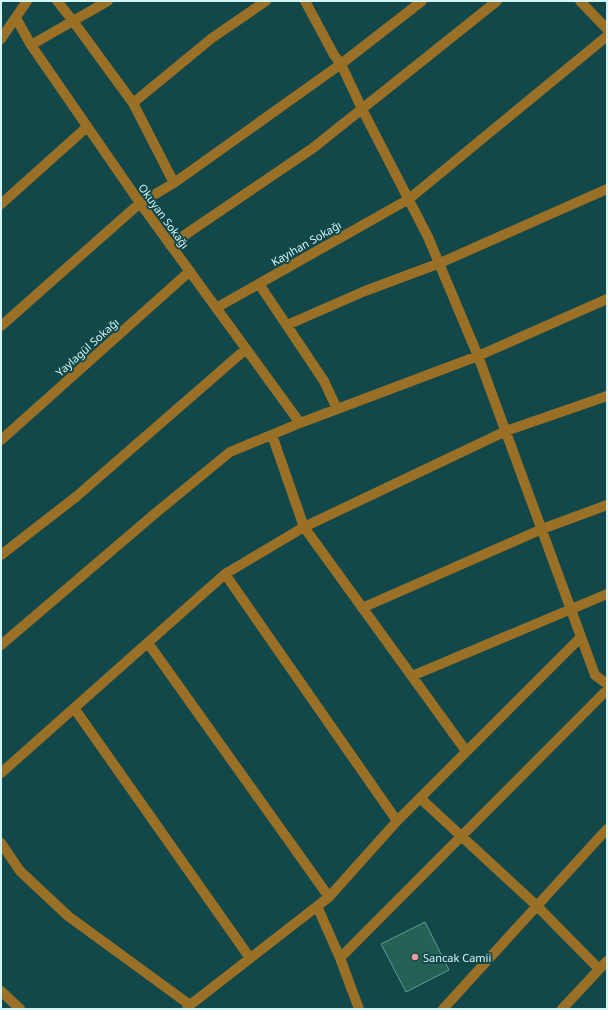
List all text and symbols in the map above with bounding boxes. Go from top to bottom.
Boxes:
street label: Okuyan Sokağı [135,180,193,252]
street label: Kayıhan Sokağı [268,217,344,269]
street label: Yaylagül Sokağı [52,315,122,379]
place label: Sancak Camii [423,950,491,965]
marker: Sancak Camii [410,952,420,962]

